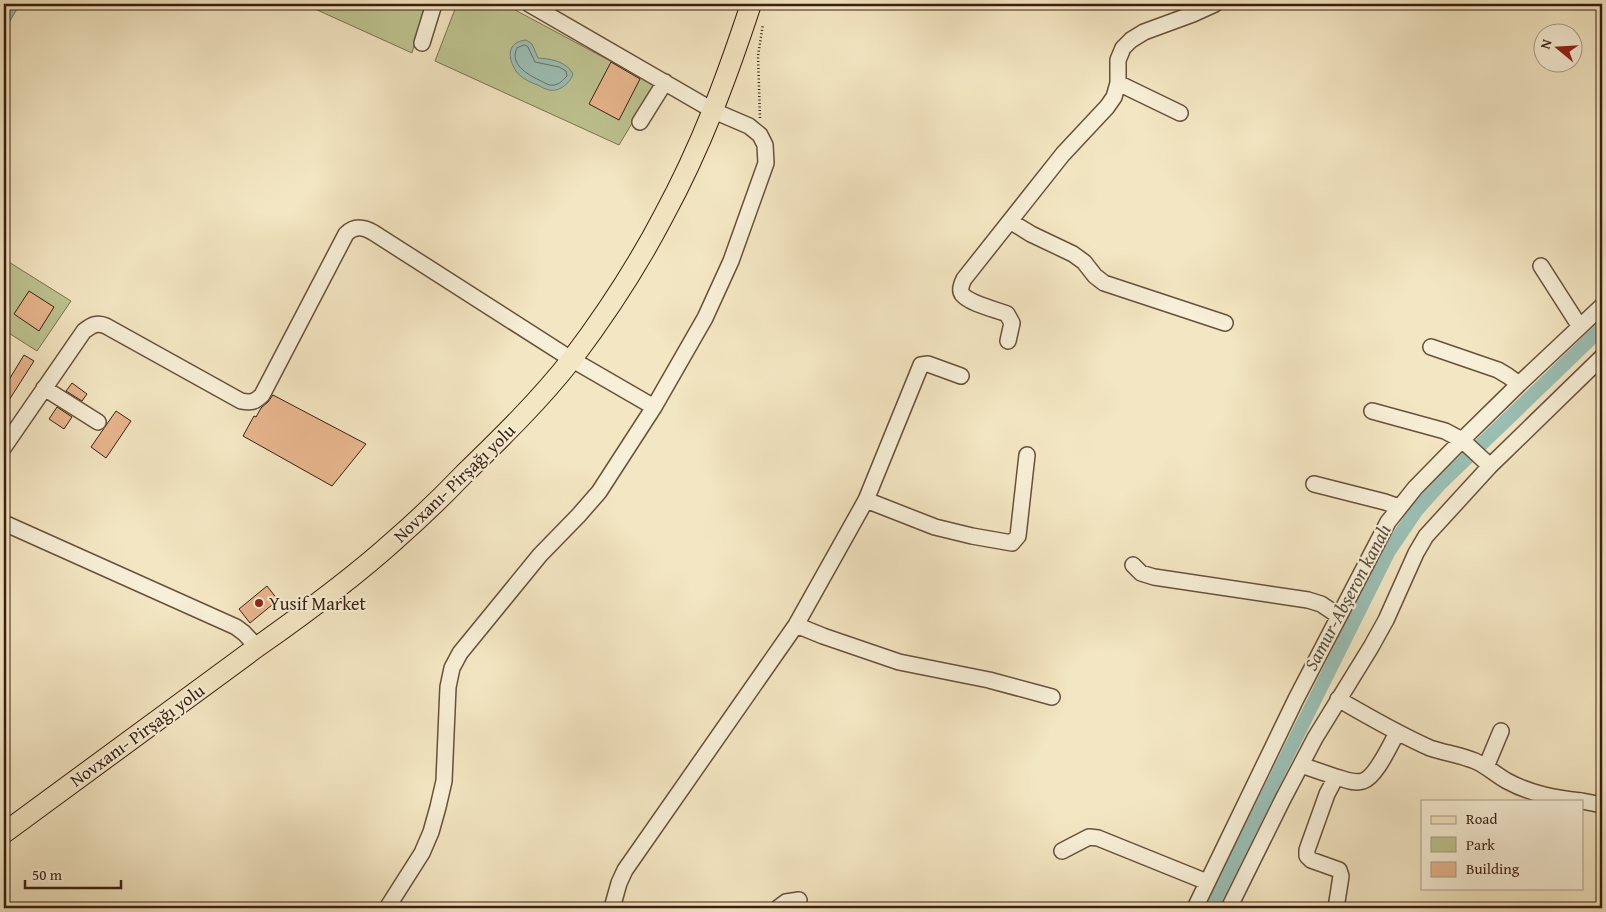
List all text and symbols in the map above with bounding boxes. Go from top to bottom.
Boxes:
north arrow [1534,22,1584,72]
text: N [1535,36,1557,52]
street label: Novxanı- Pirşağı yolu [387,417,521,549]
water label: Samur-Abşeron kanalı [1297,519,1398,675]
place label: Yusif Market [269,590,366,617]
marker: Yusif Market [253,597,265,609]
street label: Novxanı- Pirşağı yolu [64,677,210,793]
legend [1421,800,1584,890]
text: Road [1466,808,1497,829]
text: Park [1466,834,1495,855]
scale bar [25,857,121,889]
text: Building [1466,858,1520,879]
text: 50 m [32,864,63,885]

